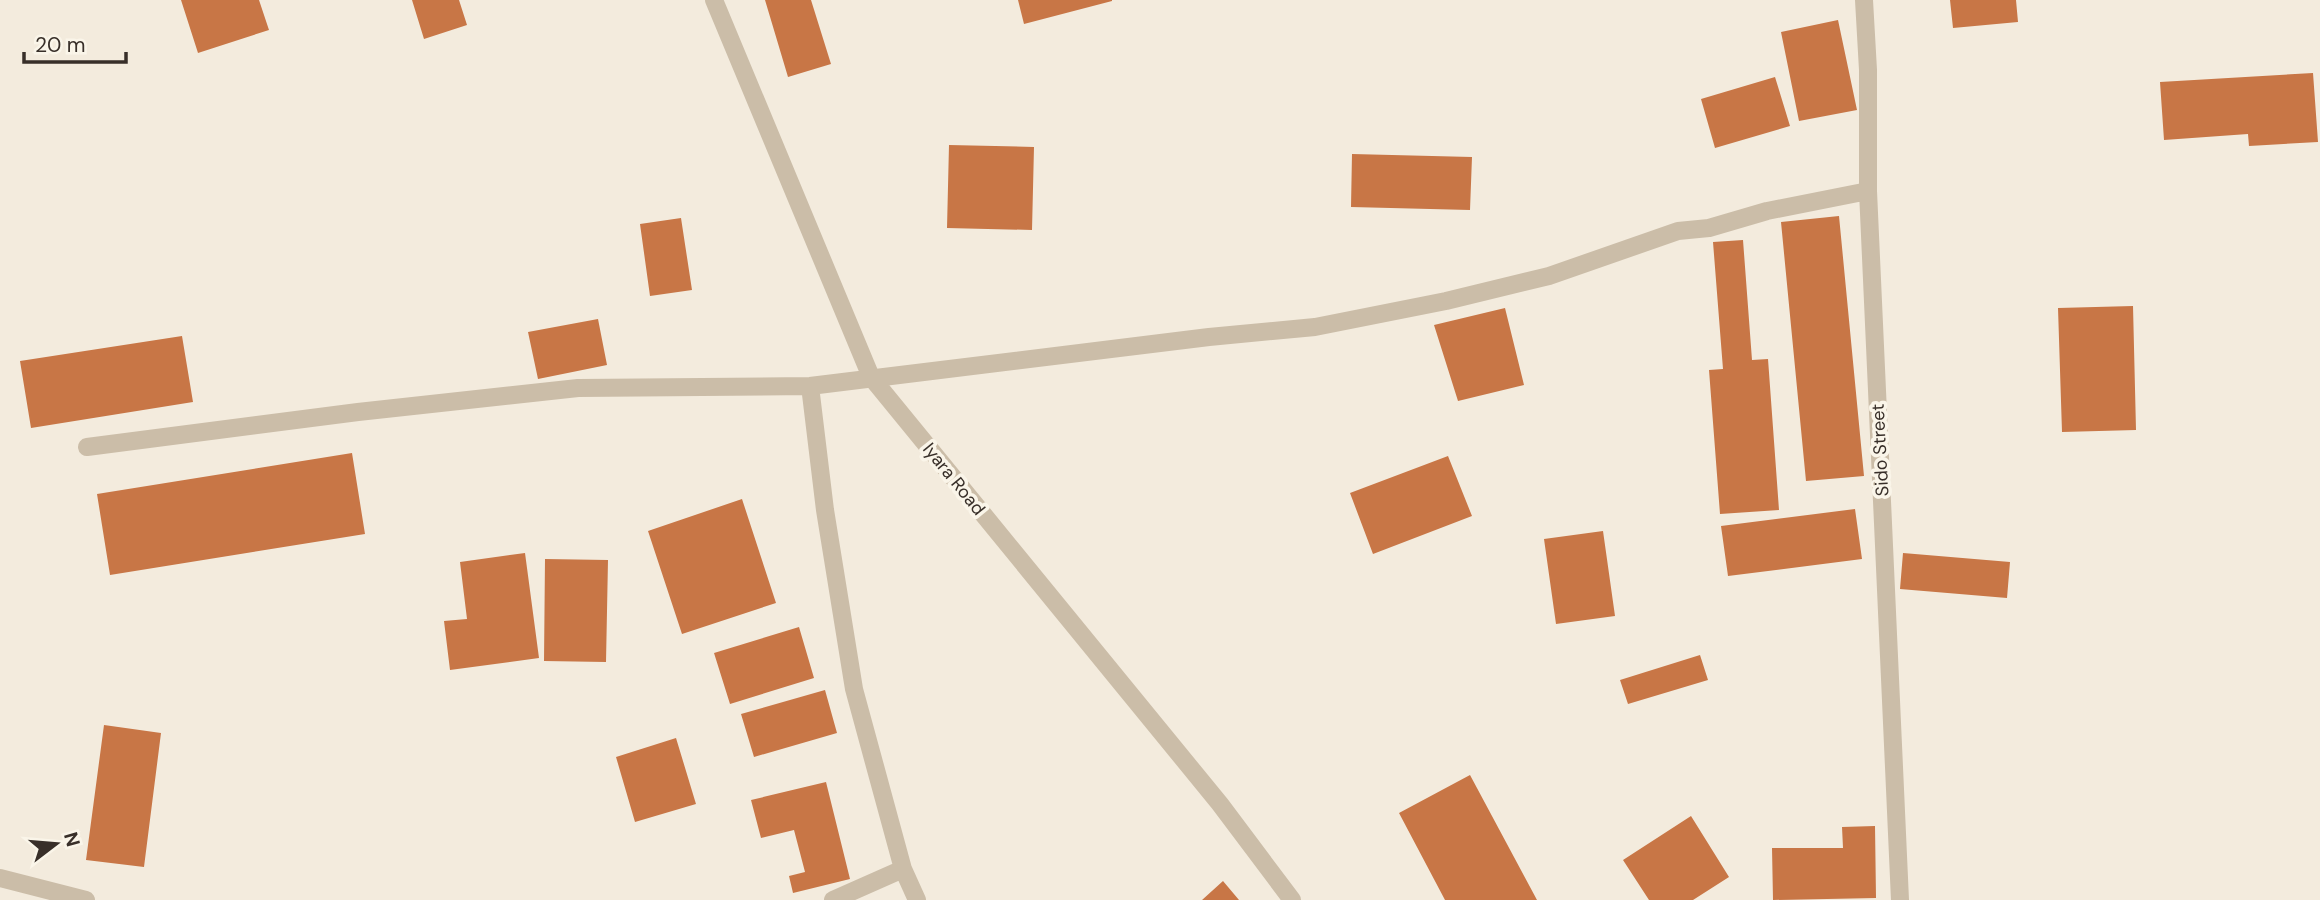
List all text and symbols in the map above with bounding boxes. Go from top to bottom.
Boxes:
scale bar [24,21,126,65]
text: 20 m [35,31,86,59]
street label: Sido Street [1866,403,1894,497]
street label: Iyara Road [917,438,991,520]
north arrow [21,809,91,879]
text: N [58,829,86,850]

